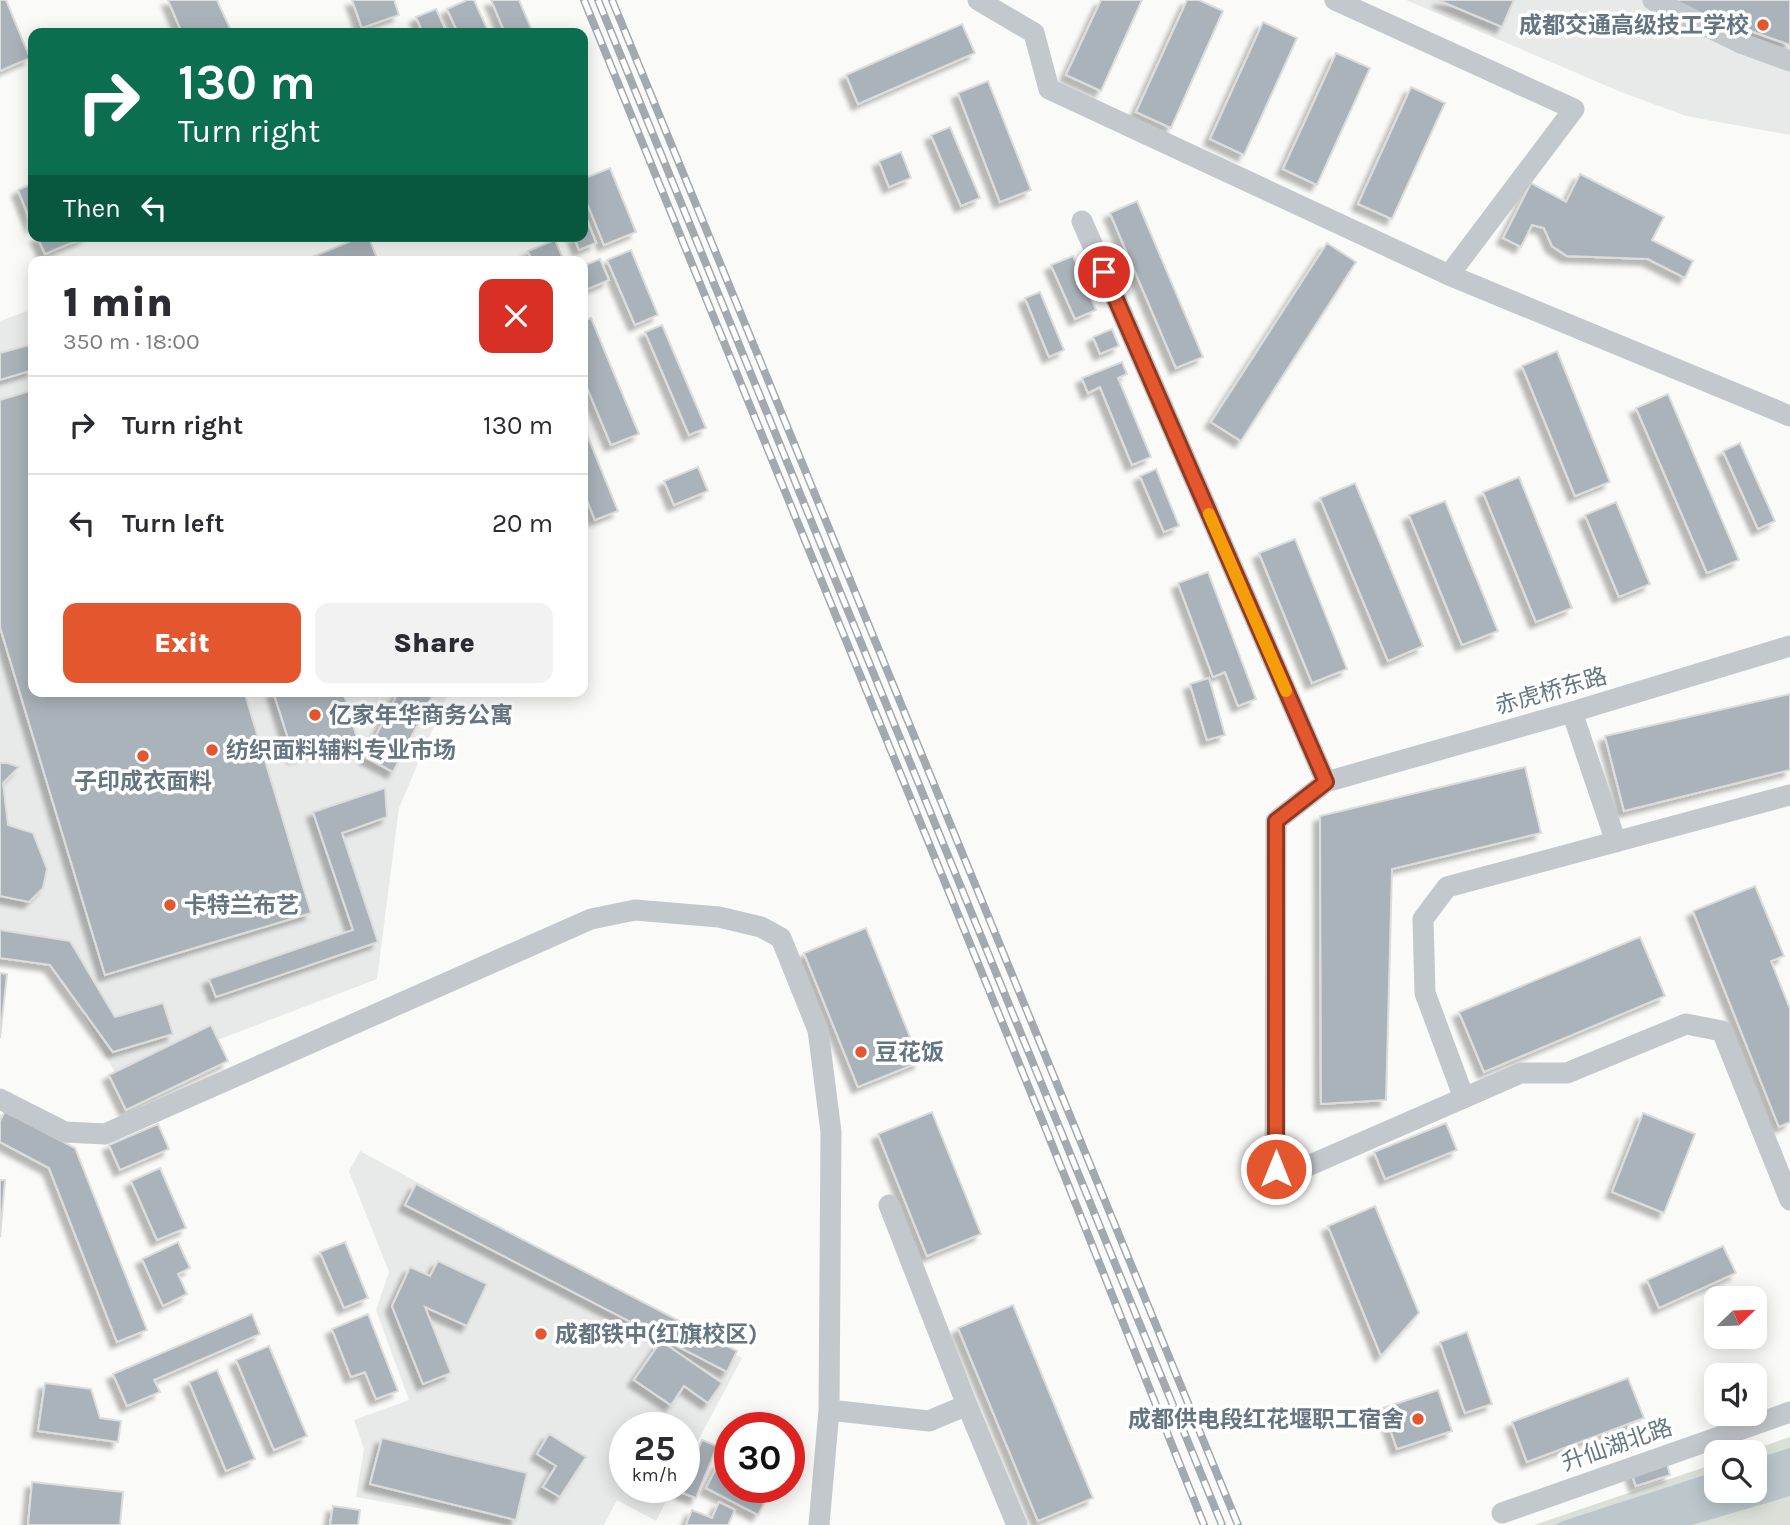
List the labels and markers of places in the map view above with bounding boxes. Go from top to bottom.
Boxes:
place label: 成都交通高级技工学校 [1519,12,1749,39]
marker: 成都交通高级技工学校 [1755,17,1771,33]
pin [1074,242,1134,302]
place label: 亿家年华商务公寓 [329,702,513,729]
marker: 亿家年华商务公寓 [307,707,323,723]
place label: 纺织面料辅料专业市场 [226,737,456,764]
marker: 纺织面料辅料专业市场 [204,742,220,758]
marker: 子印成衣面料 [135,748,151,764]
place label: 子印成衣面料 [74,768,212,795]
place label: 卡特兰布艺 [184,892,299,919]
marker: 卡特兰布艺 [162,897,178,913]
place label: 豆花饭 [875,1039,944,1066]
marker: 豆花饭 [853,1044,869,1060]
place label: 成都铁中(红旗校区) [555,1321,757,1348]
marker: 成都铁中(红旗校区) [533,1326,549,1342]
place label: 成都供电段红花堰职工宿舍 [1128,1406,1404,1433]
marker: 成都供电段红花堰职工宿舍 [1410,1411,1426,1427]

